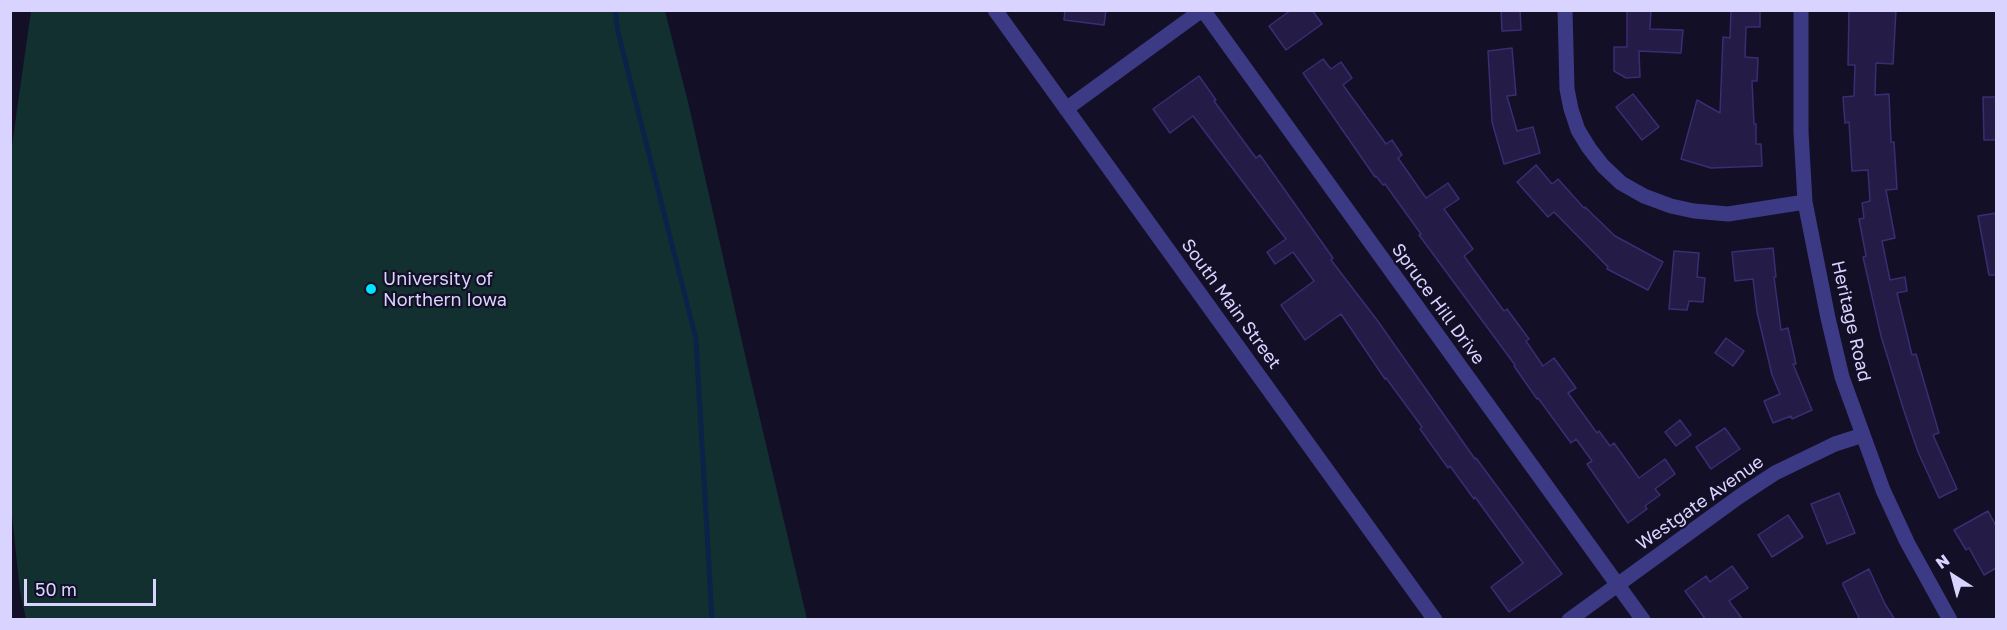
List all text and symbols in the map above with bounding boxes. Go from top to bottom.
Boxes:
street label: South Main Street [1177,235,1285,373]
street label: Spruce Hill Drive [1387,239,1489,369]
street label: Heritage Road [1827,258,1875,384]
place label: University of Northern Iowa [383,268,507,310]
marker: University of Northern Iowa [364,282,378,296]
street label: Westgate Avenue [1632,451,1768,555]
north arrow [1923,546,1983,606]
text: N [1932,550,1953,573]
scale bar [27,567,159,605]
text: 50 m [35,578,77,600]

